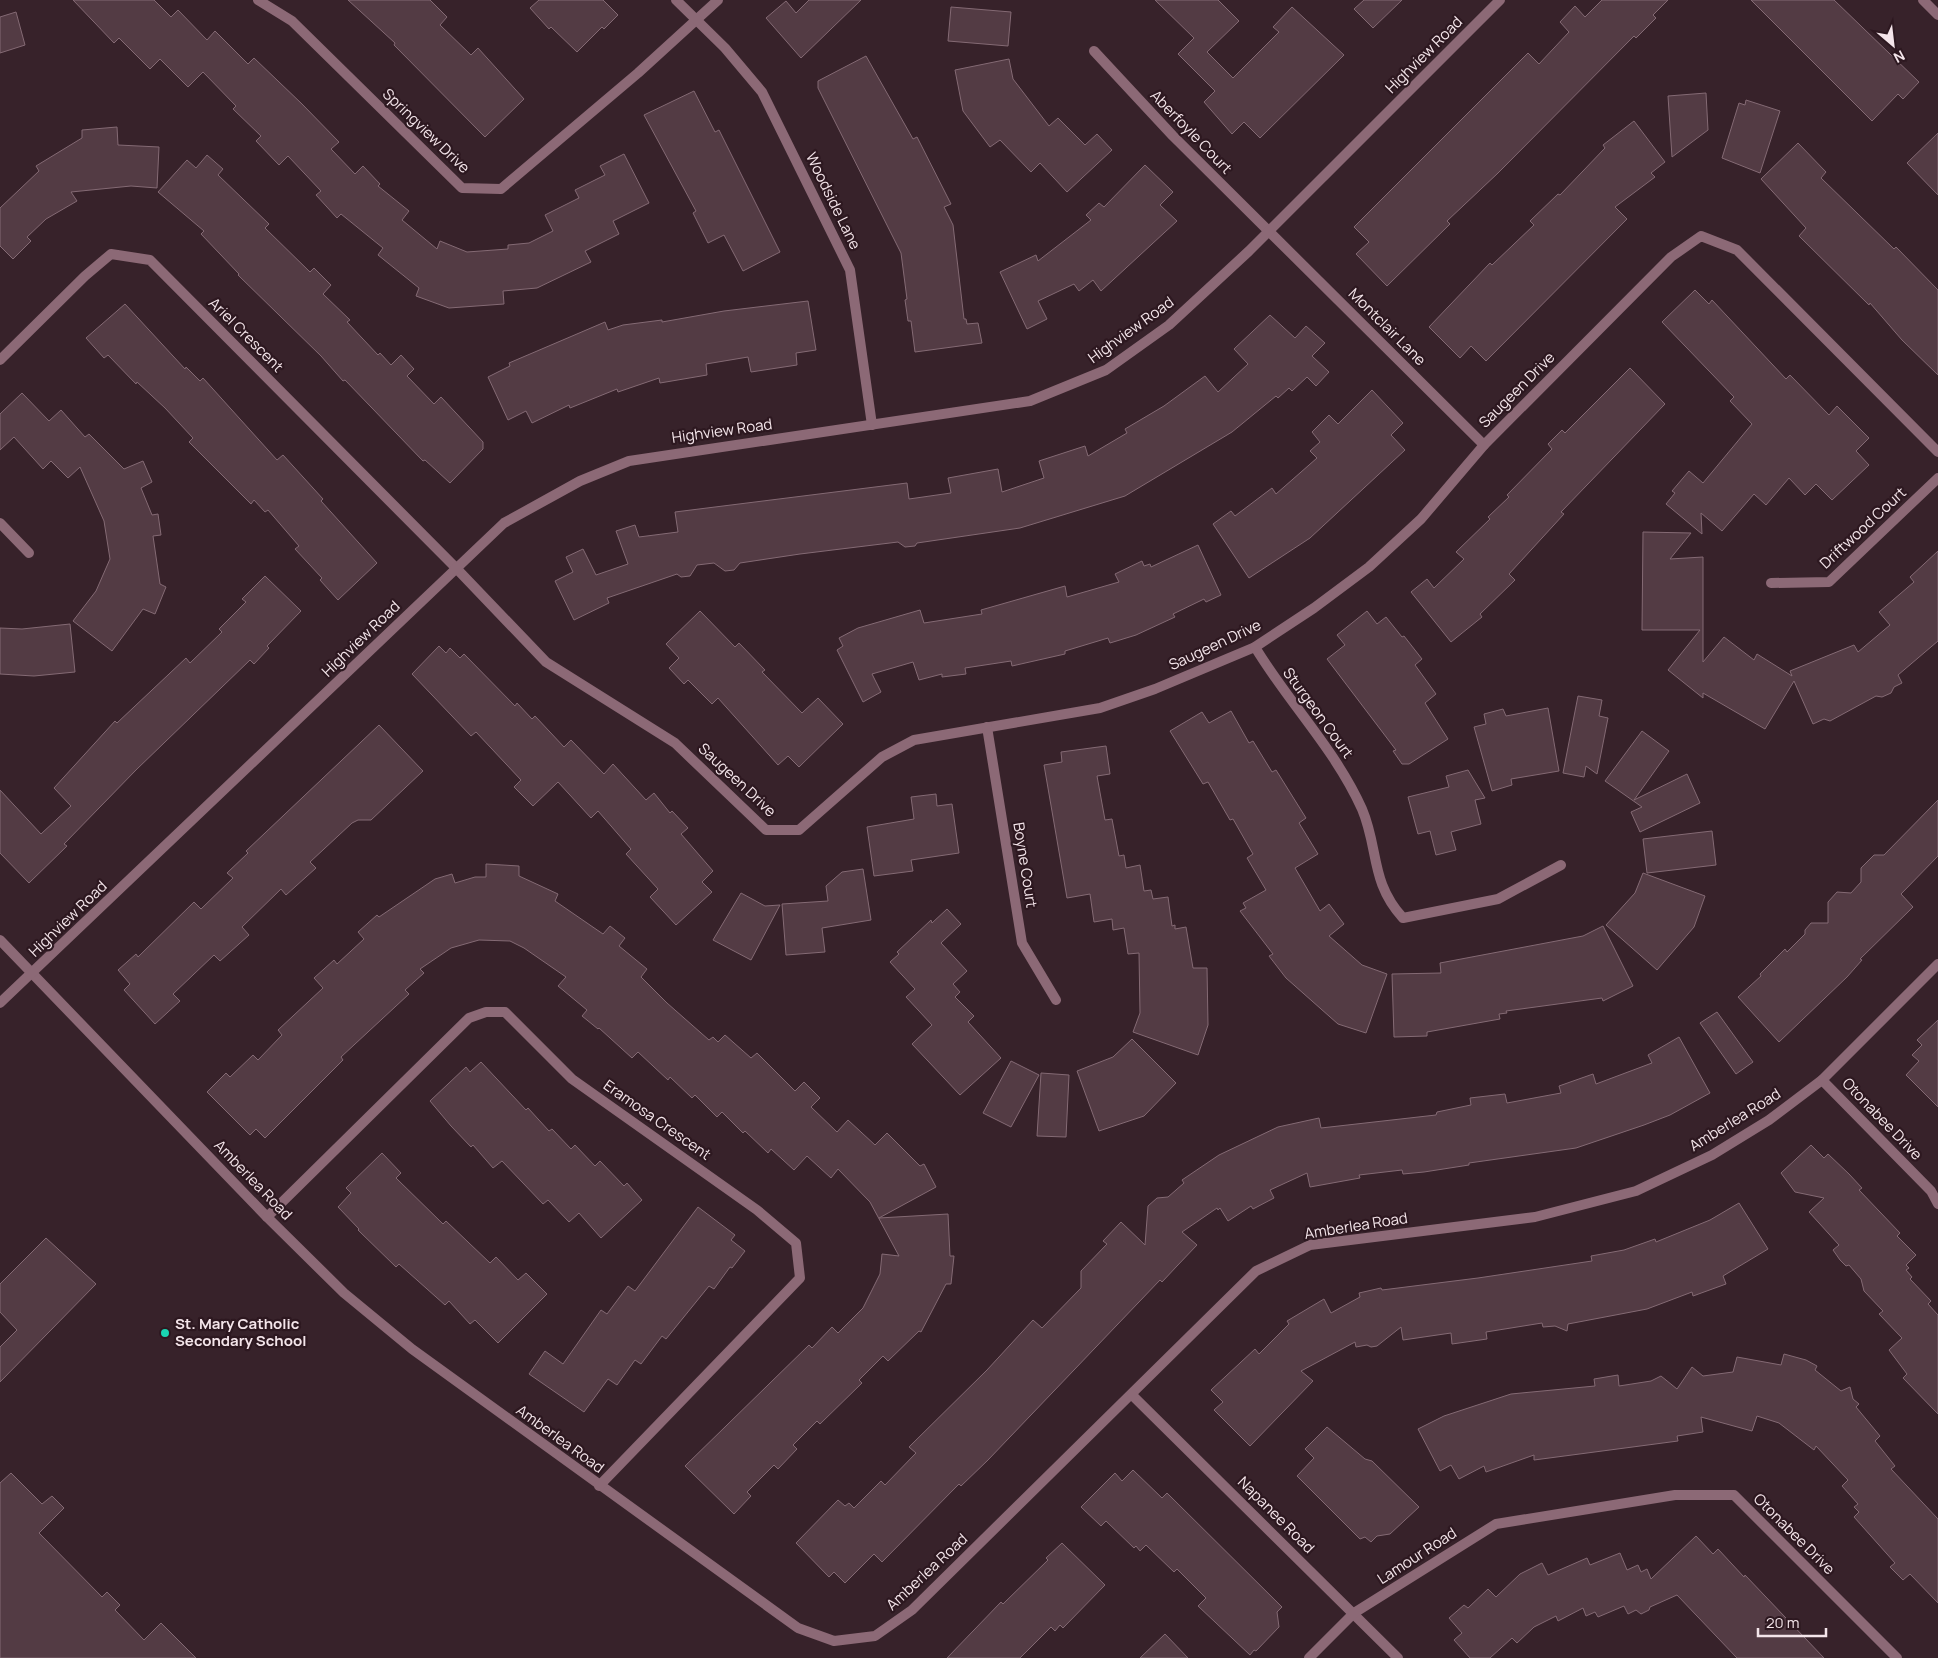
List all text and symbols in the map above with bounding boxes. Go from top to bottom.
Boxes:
street label: Highview Road [1380,11,1467,98]
north arrow [1868,20,1918,70]
text: N [1890,46,1908,68]
street label: Springview Drive [378,83,475,178]
street label: Aberfoyle Court [1146,85,1237,178]
street label: Woodside Lane [801,149,866,253]
street label: Montclair Lane [1344,283,1431,370]
street label: Highview Road [1084,291,1178,368]
street label: Ariel Crescent [204,293,288,377]
street label: Saugeen Drive [1474,347,1559,432]
street label: Highview Road [670,413,774,448]
street label: Driftwood Court [1815,482,1910,573]
street label: Highview Road [317,596,404,681]
street label: Saugeen Drive [1165,614,1265,675]
street label: Sturgeon Court [1278,663,1359,762]
street label: Saugeen Drive [694,738,781,821]
street label: Boyne Court [1008,821,1043,909]
street label: Highview Road [24,876,111,961]
street label: Otonabee Drive [1838,1073,1927,1165]
street label: Eramosa Crescent [599,1075,715,1165]
street label: Amberlea Road [1685,1083,1785,1156]
street label: Amberlea Road [210,1135,297,1224]
street label: Amberlea Road [1303,1207,1409,1244]
place label: St. Mary Catholic Secondary School [175,1313,306,1351]
marker: St. Mary Catholic Secondary School [159,1327,171,1339]
street label: Amberlea Road [512,1399,609,1478]
street label: Napanee Road [1233,1472,1319,1558]
street label: Otonabee Drive [1749,1488,1840,1579]
street label: Lamour Road [1373,1522,1460,1589]
street label: Amberlea Road [881,1528,972,1615]
scale bar [1758,1606,1826,1638]
text: 20 m [1766,1612,1799,1633]

